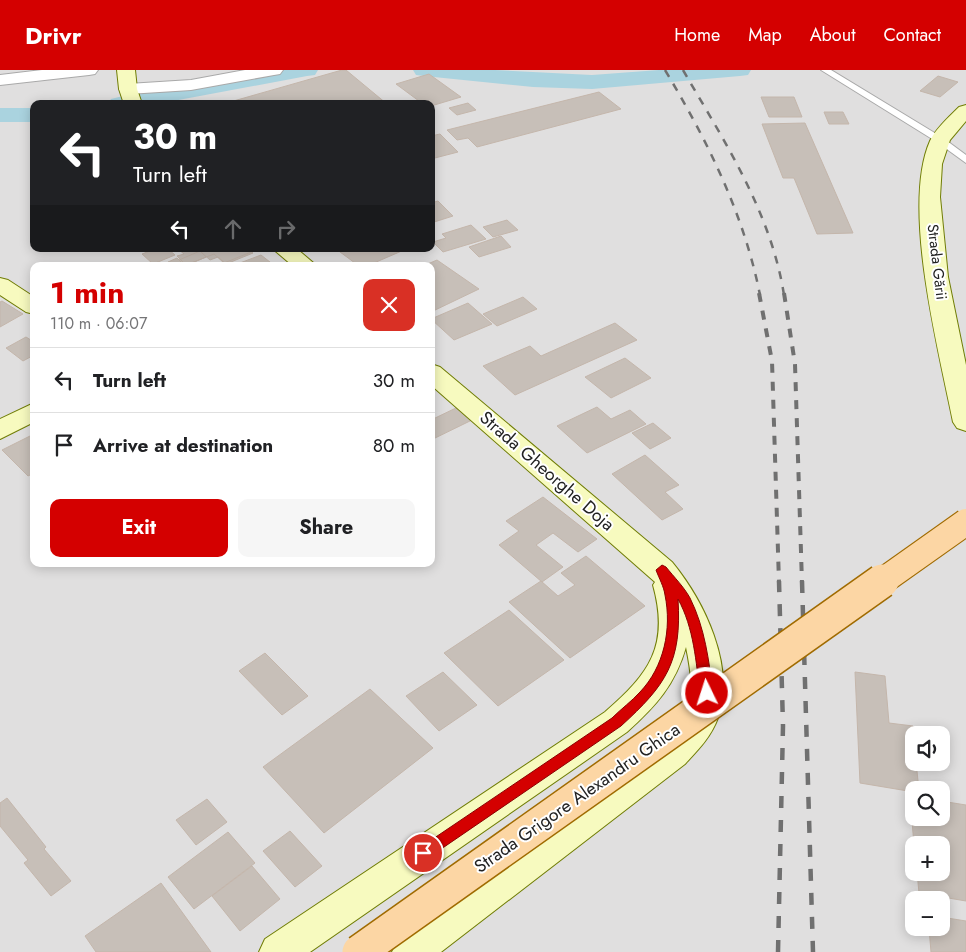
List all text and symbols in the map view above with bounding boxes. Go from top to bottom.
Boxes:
text: Drivr [25,18,82,53]
text: Home [674,22,720,48]
text: Map [748,22,782,48]
text: About [810,22,855,48]
text: Contact [883,22,941,48]
text: 30 m [133,112,217,162]
icon: left [50,120,115,185]
text: Turn left [133,158,207,190]
icon: left [166,215,194,243]
icon: ahead [219,215,247,243]
icon: right [272,215,300,243]
street label: Strada Gării [921,223,953,301]
text: 1 min [50,271,124,314]
button: close [363,279,415,331]
text: 110 m · 06:07 [50,312,147,335]
icon: left [50,366,78,394]
text: Turn left [93,367,166,394]
text: 30 m [373,367,415,394]
street label: Strada Gheorghe Doja [474,405,620,537]
icon: arrive [50,431,78,459]
text: Arrive at destination [93,432,273,459]
text: 80 m [373,432,415,459]
button: Exit [50,499,228,557]
button: Share [238,499,415,557]
position arrow [680,666,732,718]
street label: Strada Grigore Alexandru Ghica [469,717,685,879]
map controls [905,726,950,936]
button: sound [905,726,950,771]
button: search [905,781,950,826]
pin [402,832,444,874]
button: + [905,836,950,881]
icon: arrive [409,839,437,867]
button: − [905,891,950,936]

